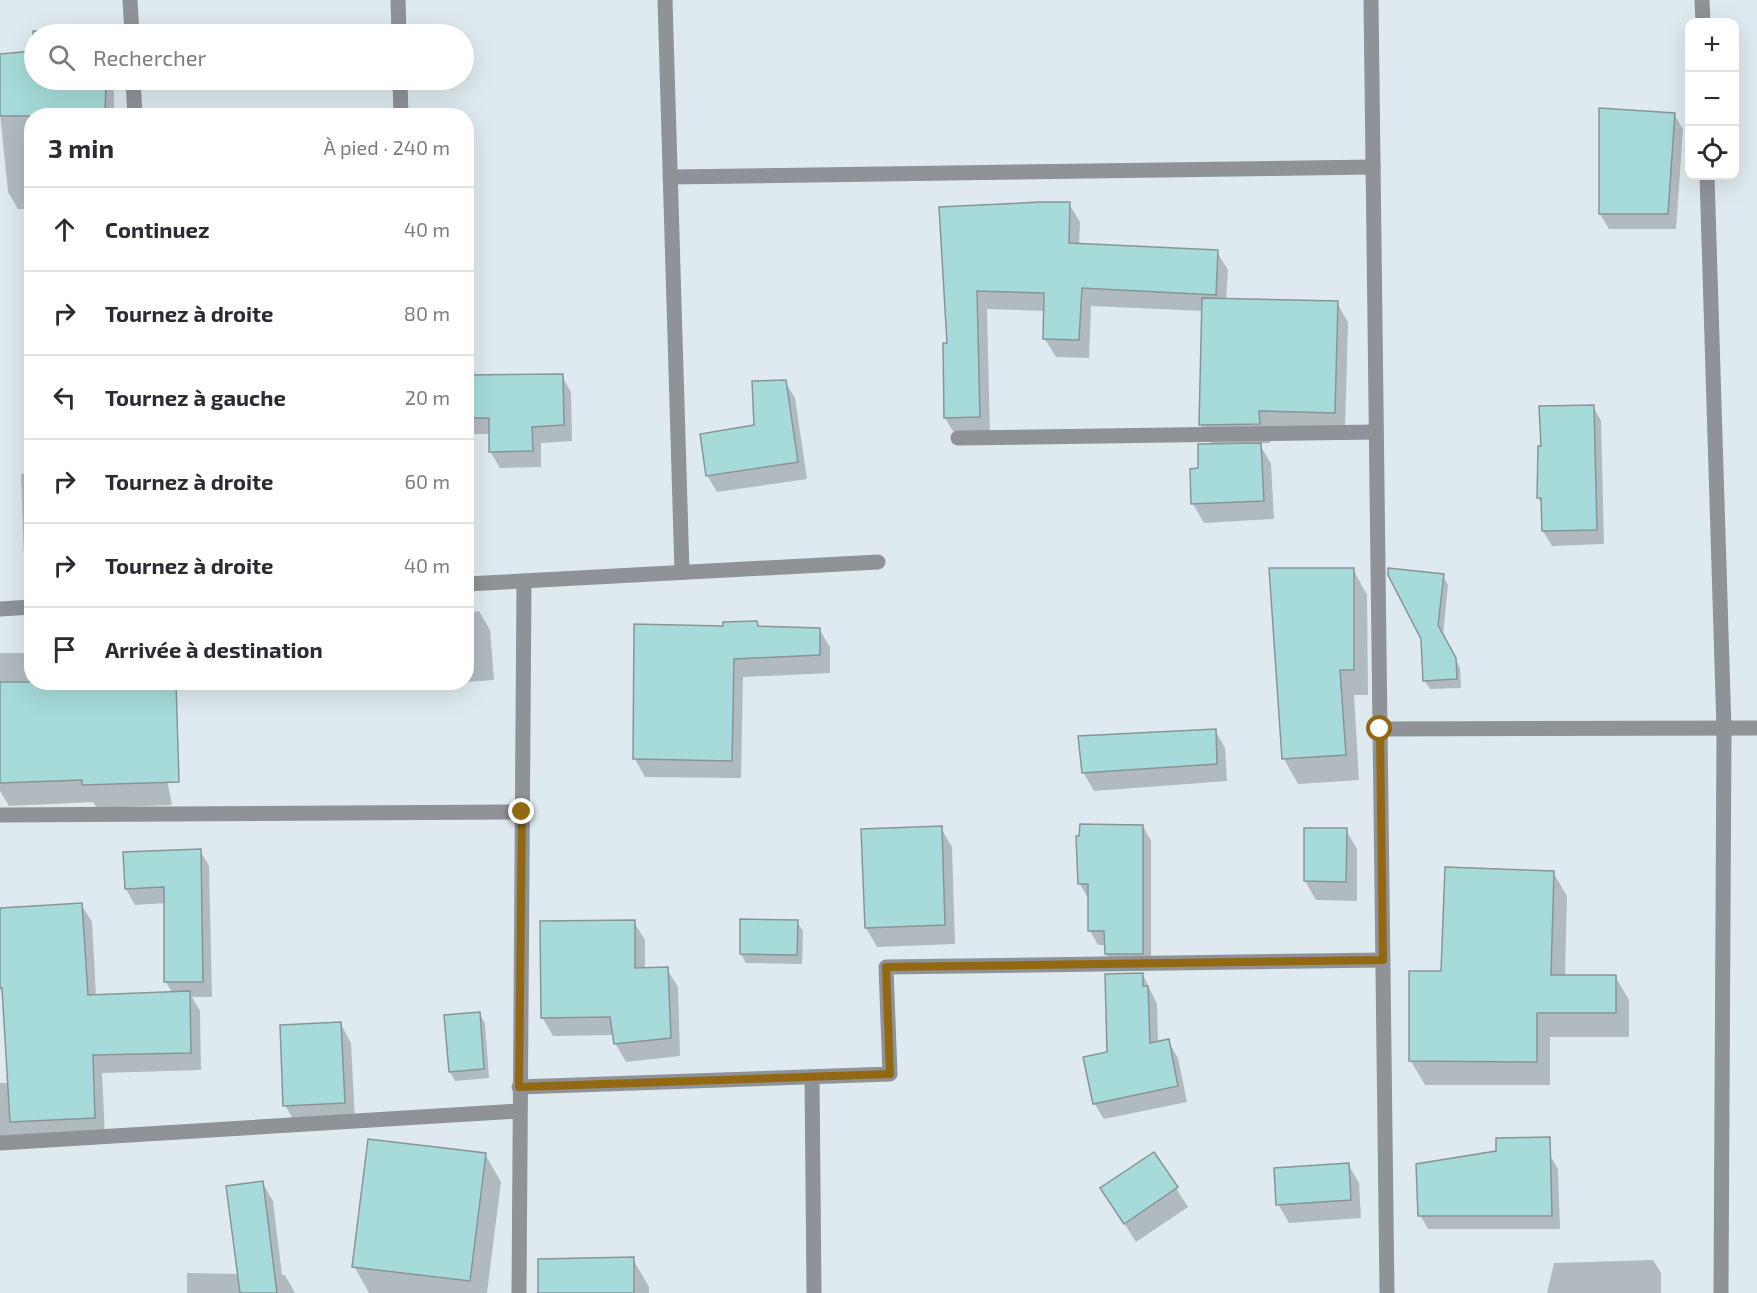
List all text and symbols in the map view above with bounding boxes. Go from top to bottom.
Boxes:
map controls [1685,18,1739,180]
button: + [1685,18,1739,72]
search box [24,24,474,90]
icon: search [45,41,78,74]
text: Rechercher [93,44,206,70]
button: − [1685,72,1739,126]
button: locate [1685,126,1739,180]
text: 3 min [48,132,114,163]
text: À pied · 240 m [324,135,450,159]
icon: ahead [48,213,81,246]
text: Continuez [105,216,209,242]
text: 40 m [404,217,450,241]
icon: right [48,297,81,330]
text: Tournez à droite [105,300,274,326]
text: 80 m [404,301,450,325]
icon: left [48,381,81,414]
text: Tournez à gauche [105,384,286,410]
text: 20 m [405,385,450,409]
icon: right [48,465,81,498]
text: Tournez à droite [105,468,274,494]
text: 60 m [405,469,450,493]
icon: right [48,549,81,582]
text: Tournez à droite [105,552,274,578]
text: 40 m [404,553,450,577]
icon: arrive [48,633,81,666]
text: Arrivée à destination [105,636,323,662]
route start [1366,715,1392,741]
route end [508,798,534,824]

